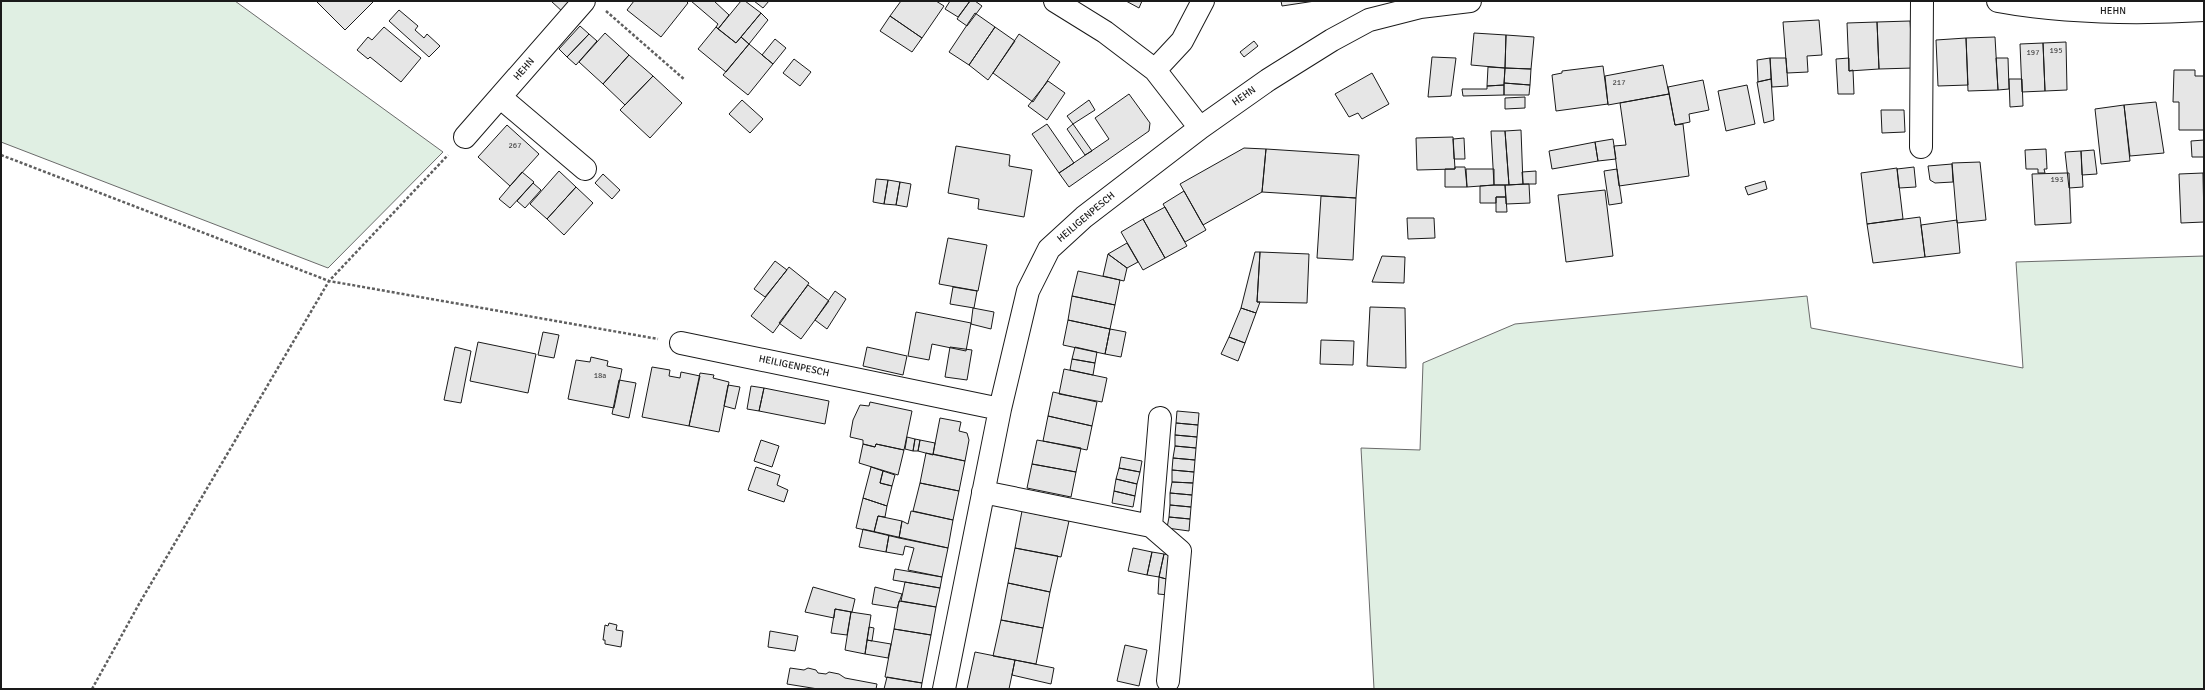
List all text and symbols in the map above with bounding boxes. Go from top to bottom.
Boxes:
street label: HEHN [2100,5,2126,17]
house number: 195 [2050,45,2062,55]
house number: 197 [2027,47,2039,57]
street label: HEHN [511,55,537,83]
house number: 217 [1613,77,1625,87]
street label: HEHN [1230,84,1258,108]
house number: 267 [509,140,521,150]
house number: 193 [2051,174,2063,184]
street label: HEILIGENPESCH [1055,189,1117,245]
street label: HEILIGENPESCH [758,353,830,379]
house number: 18a [594,370,606,380]

